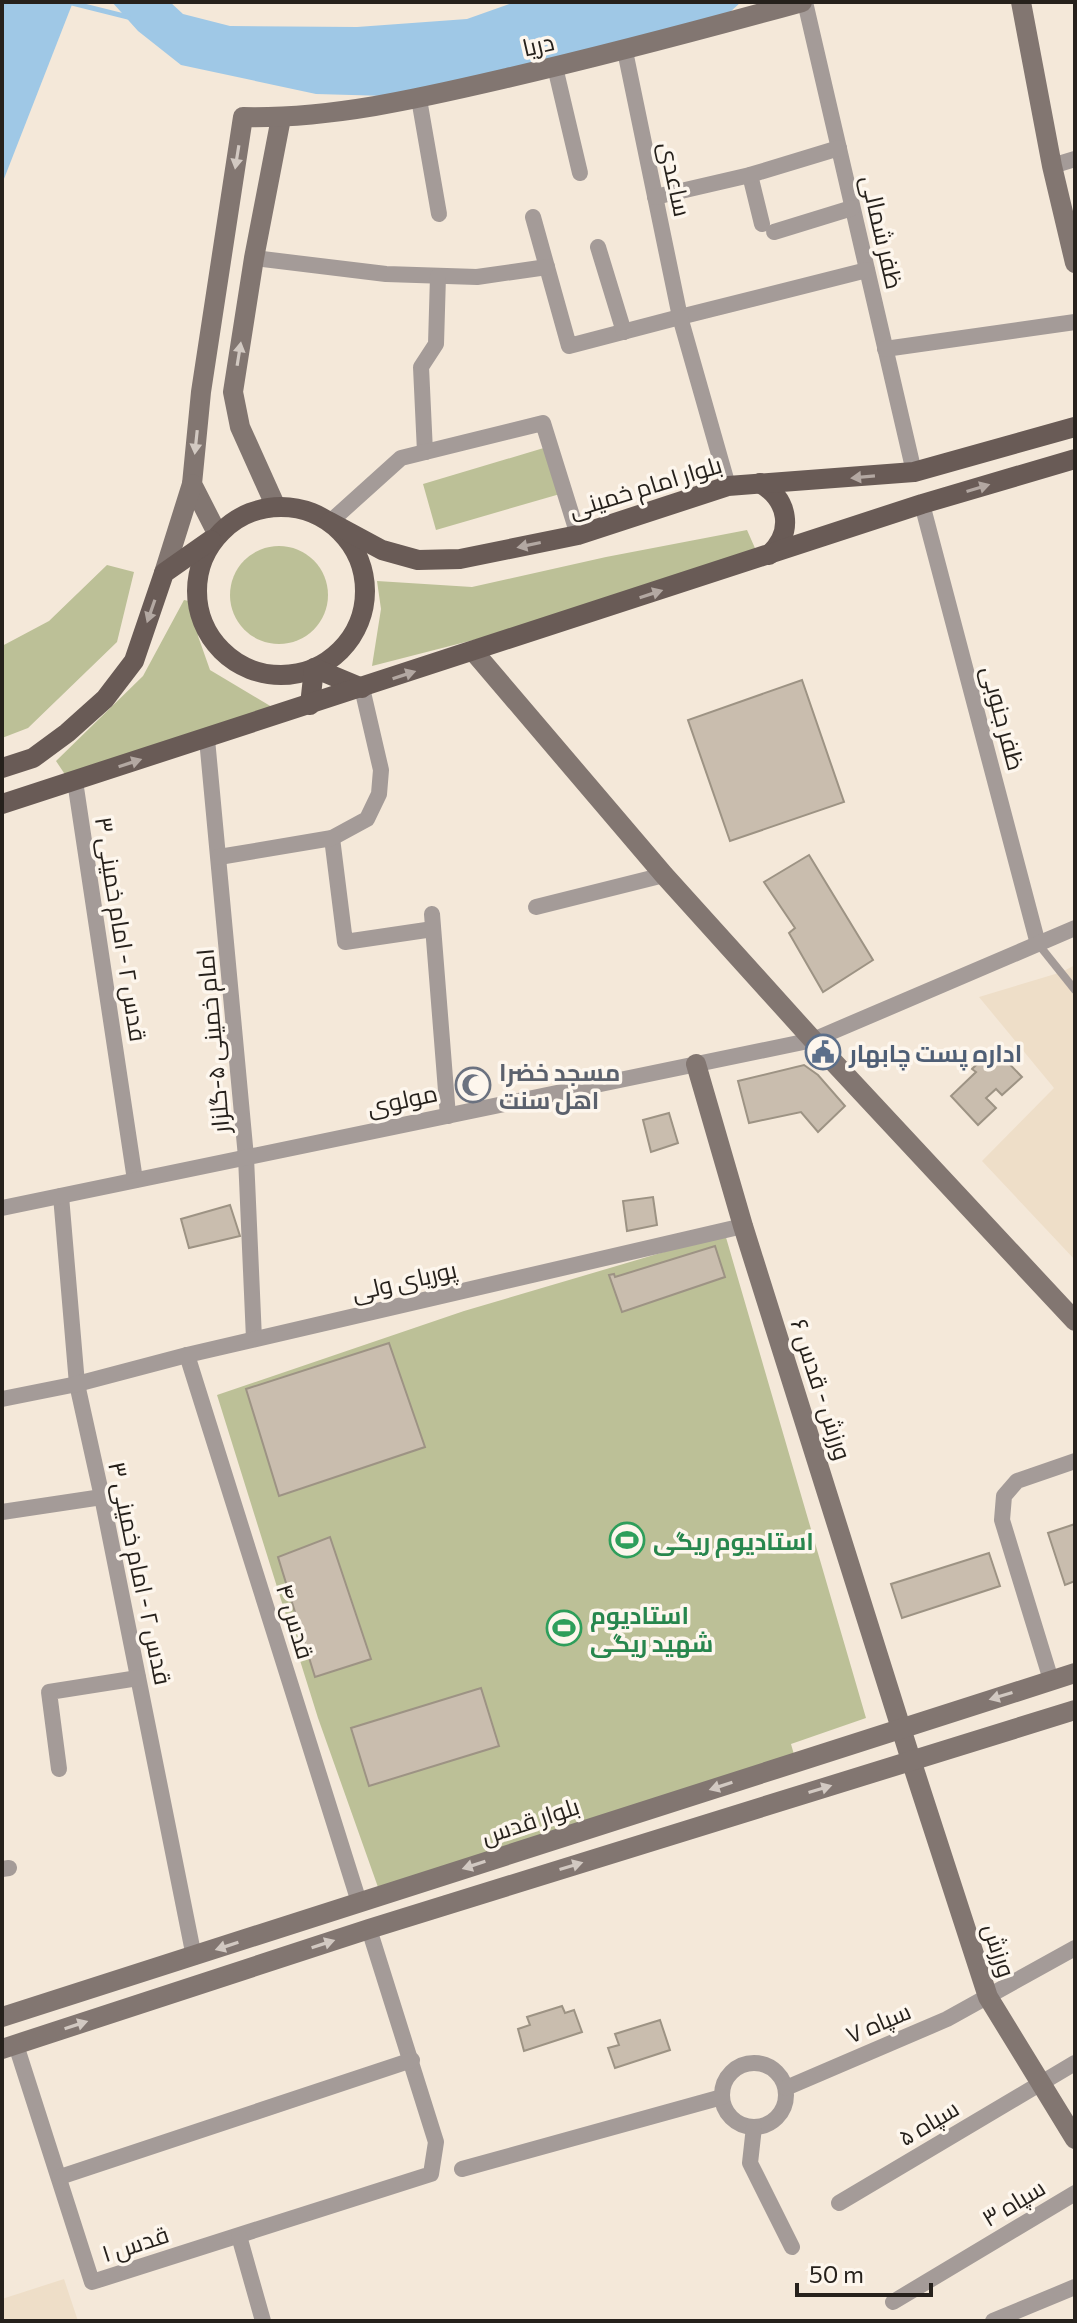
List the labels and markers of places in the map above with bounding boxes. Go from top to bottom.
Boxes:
public building icon: اداره پست چابهار [804,1033,842,1071]
place label: اداره پست چابهار [848,1038,1022,1071]
place label: مسجد خضرا اهل سنت [499,1057,620,1115]
mosque icon: مسجد خضرا اهل سنت [454,1066,492,1104]
sports icon: استادیوم ریگی [608,1521,646,1559]
place label: استادیوم ریگی [653,1526,814,1558]
place label: استادیوم شهید ریگی [590,1600,713,1658]
sports icon: استادیوم شهید ریگی [545,1609,583,1647]

